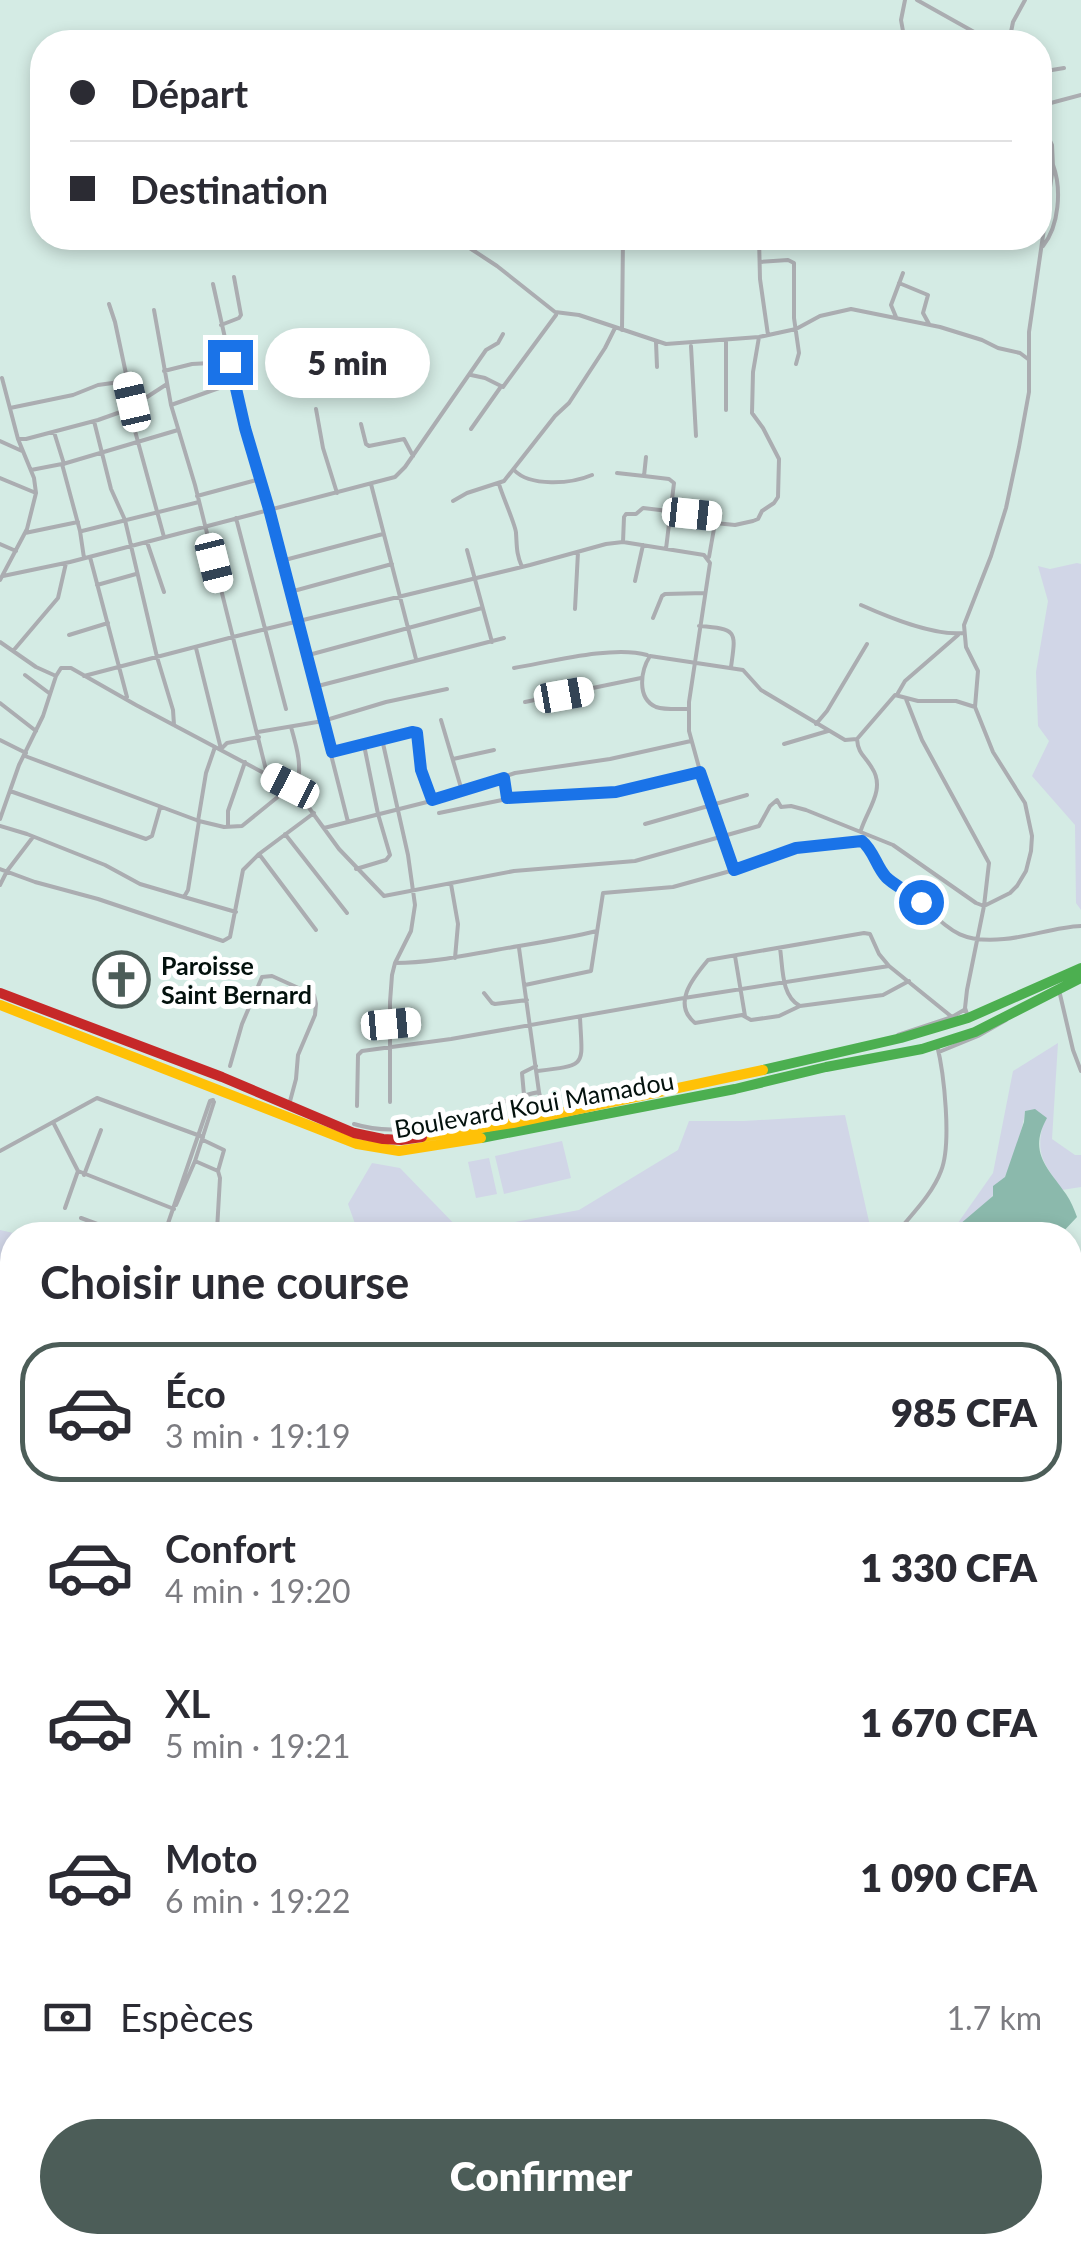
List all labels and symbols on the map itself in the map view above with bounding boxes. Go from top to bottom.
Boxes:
callout: 5 min [265,327,430,397]
route end [208,340,253,385]
car [111,369,153,435]
car [661,496,723,532]
car [192,530,236,596]
car [532,675,596,715]
car [256,759,324,813]
route start [899,880,944,925]
church icon: Paroisse Saint Bernard [92,949,152,1009]
place label: Paroisse Saint Bernard [161,950,312,1009]
car [360,1006,422,1042]
street label: Boulevard Koui Mamadou [392,1065,676,1143]

